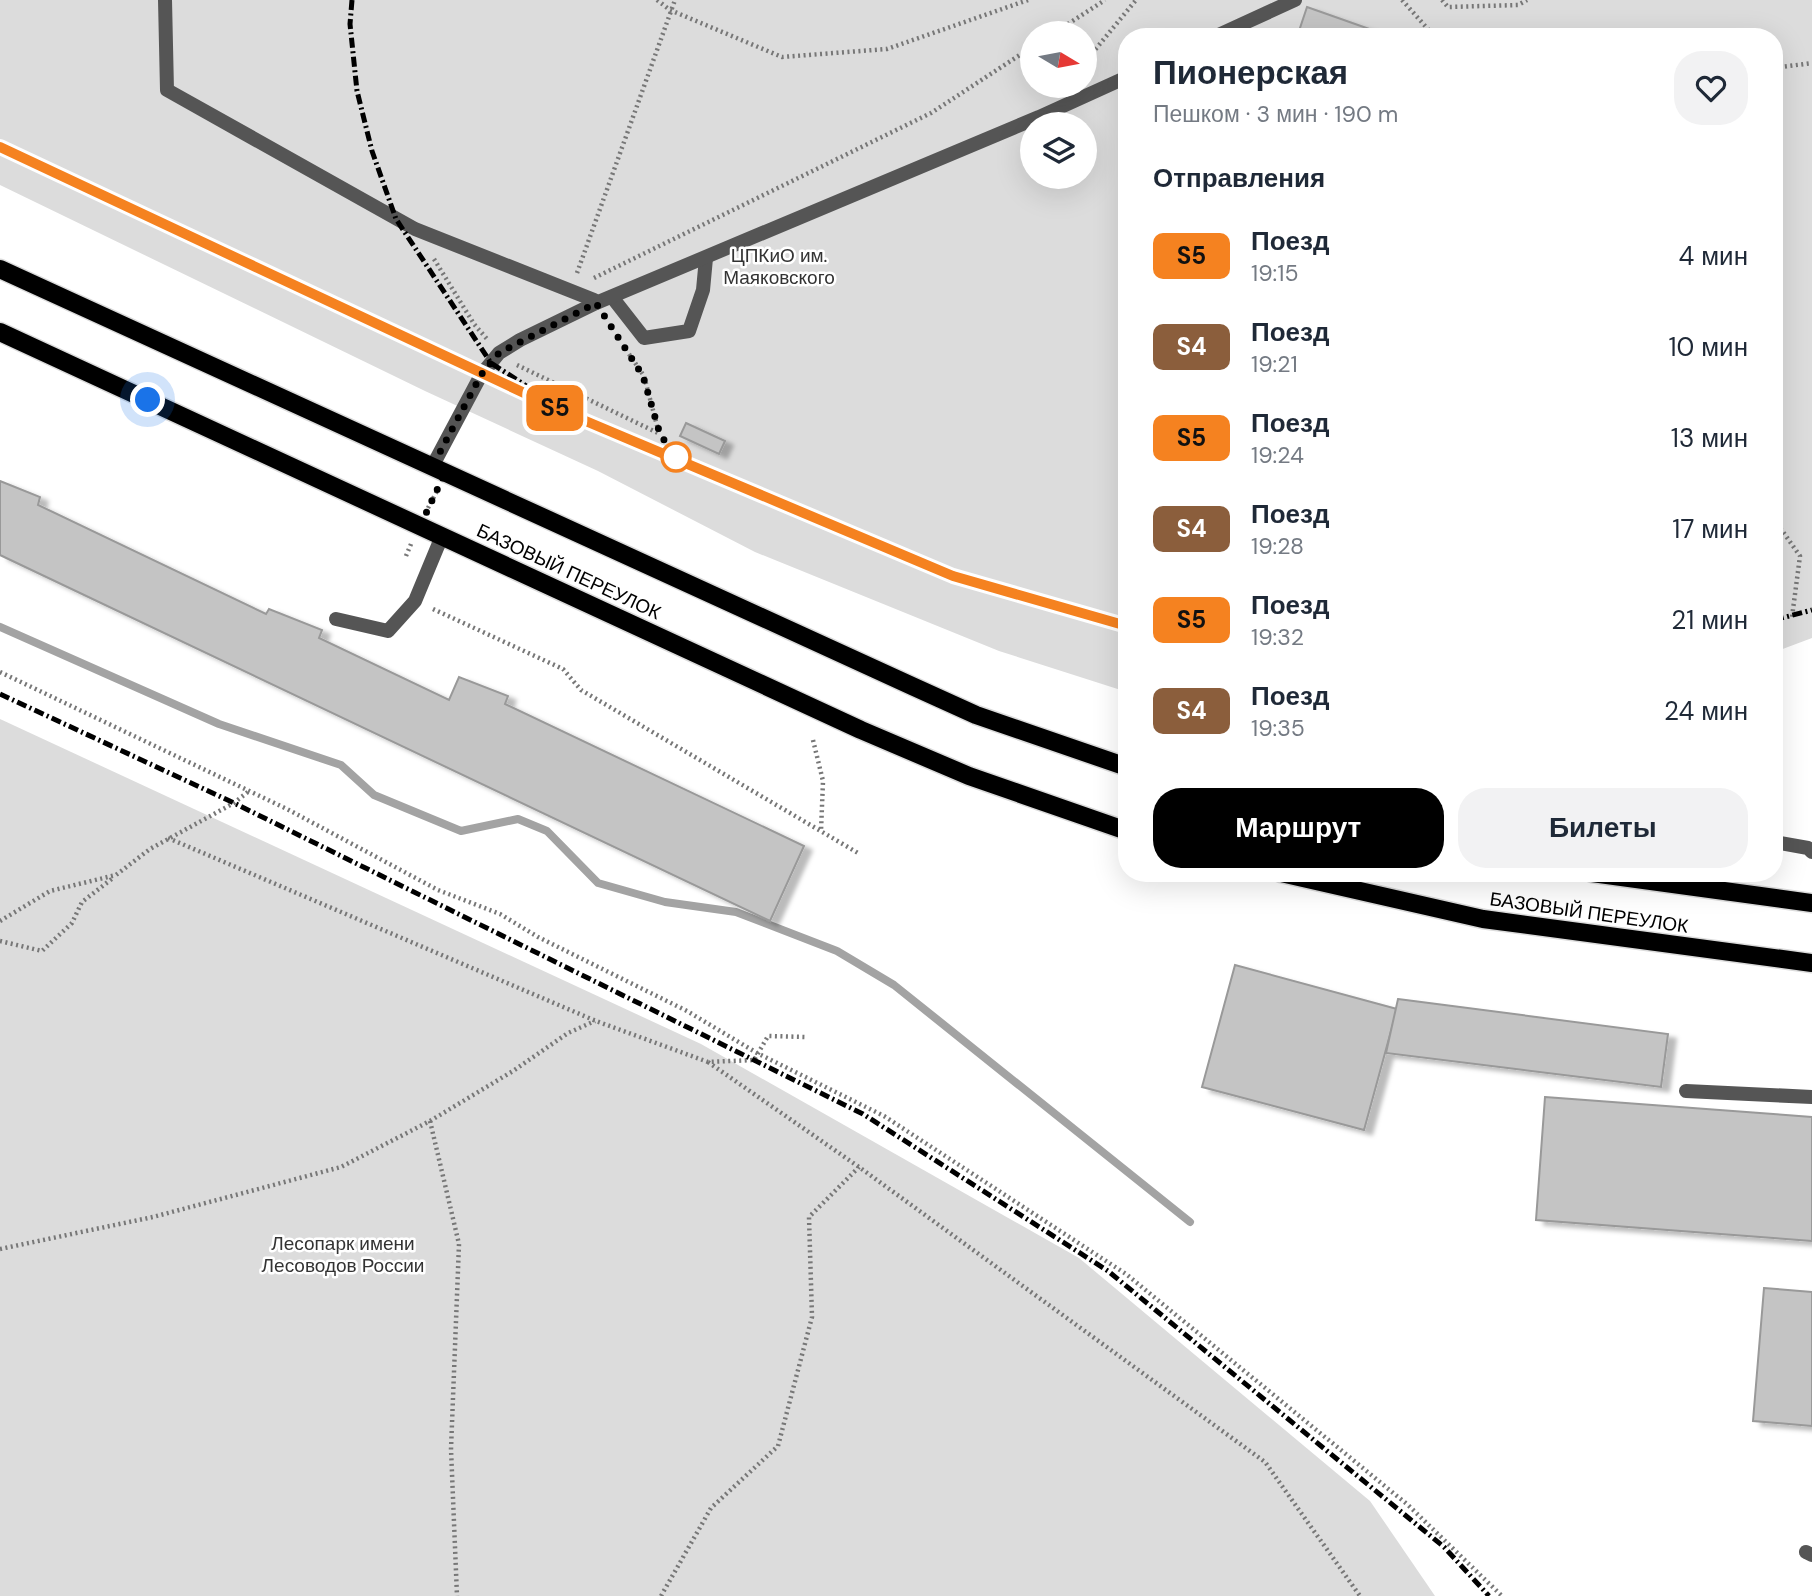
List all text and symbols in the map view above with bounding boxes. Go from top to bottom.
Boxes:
north arrow [1020,21,1097,98]
map controls [1020,21,1097,189]
text: Пионерская [1153,51,1348,94]
button: heart [1674,51,1748,125]
text: Пешком · 3 мин · 190 m [1153,99,1398,129]
button: layers [1020,112,1097,189]
text: Отправления [1153,161,1325,195]
text: Поезд [1251,224,1329,258]
text: 4 мин [1679,239,1748,273]
text: S5 [1177,240,1206,271]
park label: ЦПКиО им. Маяковского [723,243,835,290]
text: 19:15 [1251,258,1298,288]
text: Поезд [1251,315,1329,349]
text: 10 мин [1668,330,1748,364]
text: S4 [1176,331,1207,362]
text: 19:21 [1251,349,1298,379]
your location [130,382,165,417]
line badge: S5 [524,385,586,431]
text: S5 [540,392,570,423]
text: Поезд [1251,406,1329,440]
text: 13 мин [1671,421,1748,455]
text: S5 [1177,422,1206,453]
text: 19:24 [1251,440,1304,470]
unlabelled marker [661,442,691,472]
text: Поезд [1251,497,1329,531]
text: 17 мин [1672,512,1748,546]
text: S4 [1176,513,1207,544]
street label: БАЗОВЫЙ ПЕРЕУЛОК [473,518,665,625]
text: 19:28 [1251,531,1304,561]
text: Поезд [1251,588,1329,622]
text: 21 мин [1671,603,1748,637]
text: S5 [1177,604,1206,635]
text: 19:32 [1251,622,1304,652]
text: Поезд [1251,679,1329,713]
text: 24 мин [1664,694,1748,728]
text: S4 [1176,695,1207,726]
text: 19:35 [1251,713,1305,743]
button: Маршрут [1153,788,1444,868]
button: Билеты [1458,788,1748,868]
street label: БАЗОВЫЙ ПЕРЕУЛОК [1488,886,1690,939]
park label: Лесопарк имени Лесоводов России [262,1231,424,1278]

